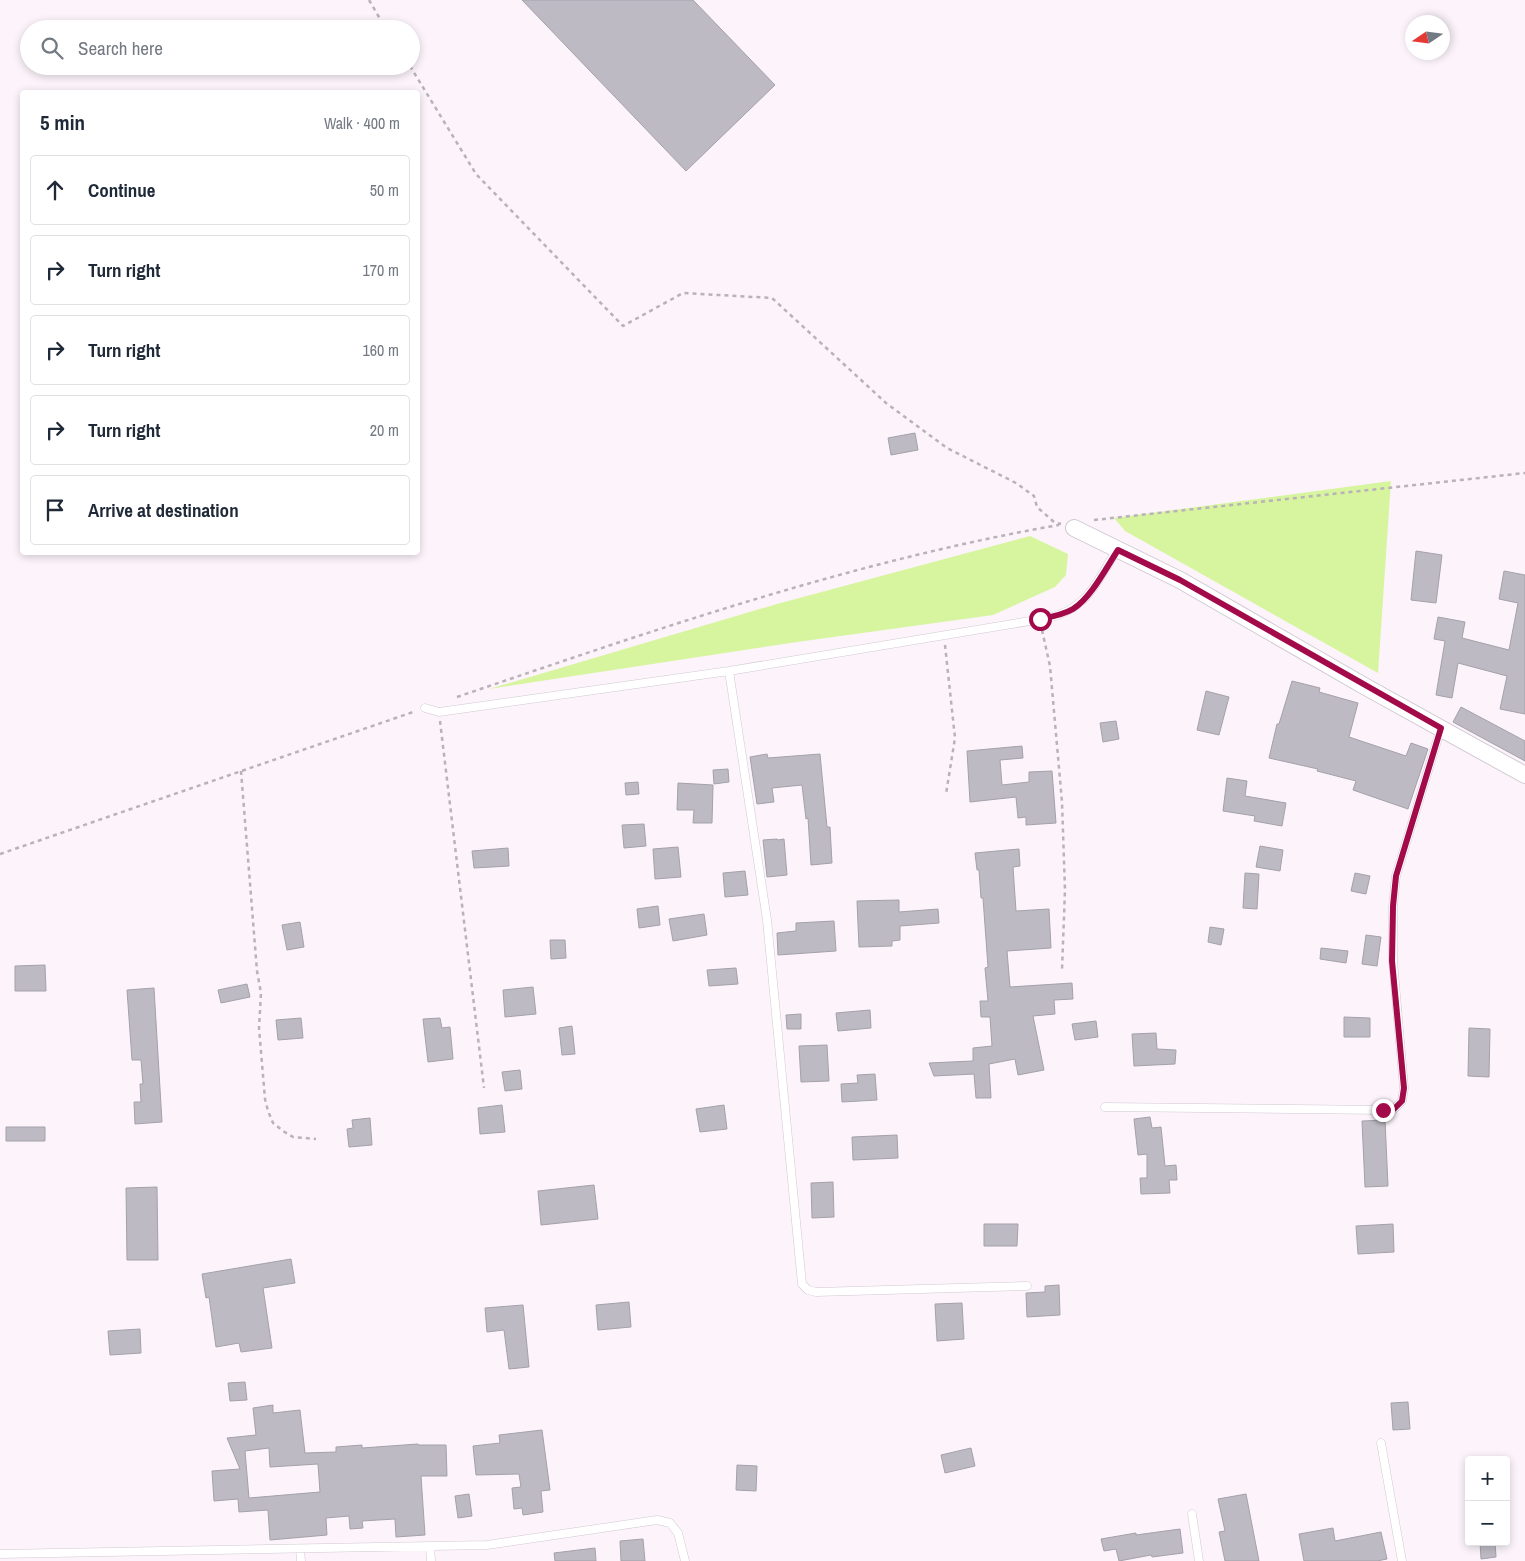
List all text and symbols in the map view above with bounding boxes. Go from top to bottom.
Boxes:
north arrow [1405,15,1450,60]
search box [20,20,420,75]
icon: search [38,34,66,62]
text: Search here [78,35,163,61]
text: 5 min [40,108,85,137]
text: Walk · 400 m [324,112,400,134]
icon: ahead [41,176,69,204]
text: Continue [88,177,156,203]
text: 50 m [370,179,399,201]
icon: right [41,256,69,284]
text: Turn right [88,257,160,283]
text: 170 m [363,259,399,281]
icon: right [41,336,69,364]
text: Turn right [88,337,160,363]
text: 160 m [363,339,399,361]
icon: right [41,416,69,444]
text: Turn right [88,417,160,443]
text: 20 m [370,419,399,441]
icon: arrive [41,496,69,524]
text: Arrive at destination [88,497,239,523]
route start [1029,608,1052,631]
route end [1372,1099,1395,1122]
map controls [1465,1456,1510,1546]
button: + [1465,1456,1510,1501]
button: − [1465,1501,1510,1546]

